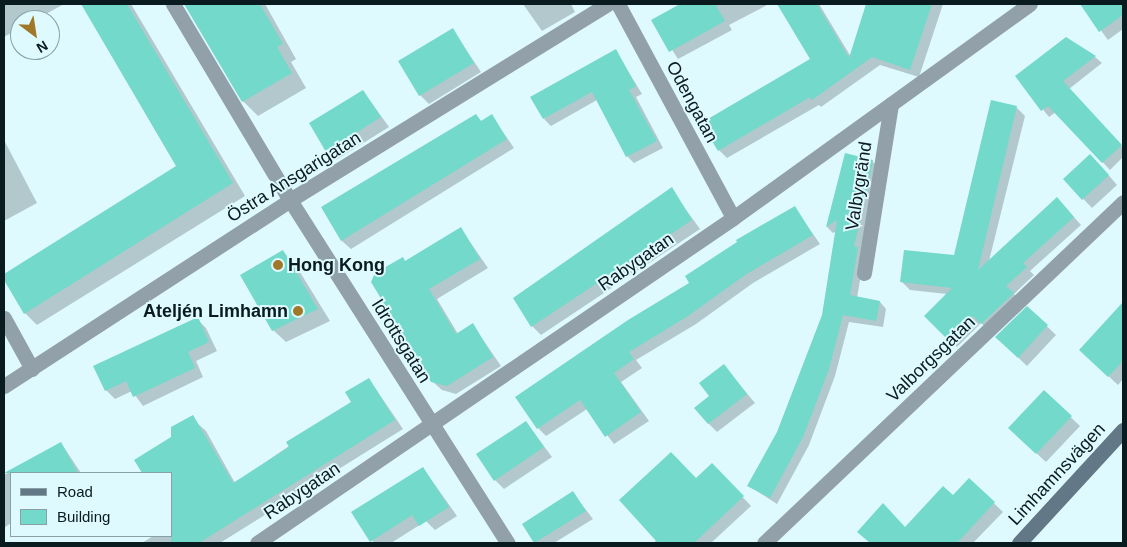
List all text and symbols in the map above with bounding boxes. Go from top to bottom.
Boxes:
north arrow [10,10,60,60]
text: N [34,38,51,56]
street label: Odengatan [662,58,722,146]
street label: Östra Ansgarigatan [223,127,365,227]
street label: Valbygränd [841,140,877,232]
street label: Rabygatan [594,228,678,296]
place label: Hong Kong [288,254,385,276]
marker: Hong Kong [272,259,284,271]
street label: Idrottsgatan [367,295,435,387]
place label: Ateljén Limhamn [143,300,288,322]
marker: Ateljén Limhamn [292,305,304,317]
street label: Valborgsgatan [882,311,980,407]
street label: Limhamnsvägen [1004,418,1110,530]
street label: Rabygatan [260,458,344,524]
legend [10,472,172,537]
text: Road [57,483,93,500]
text: Building [57,508,110,525]

